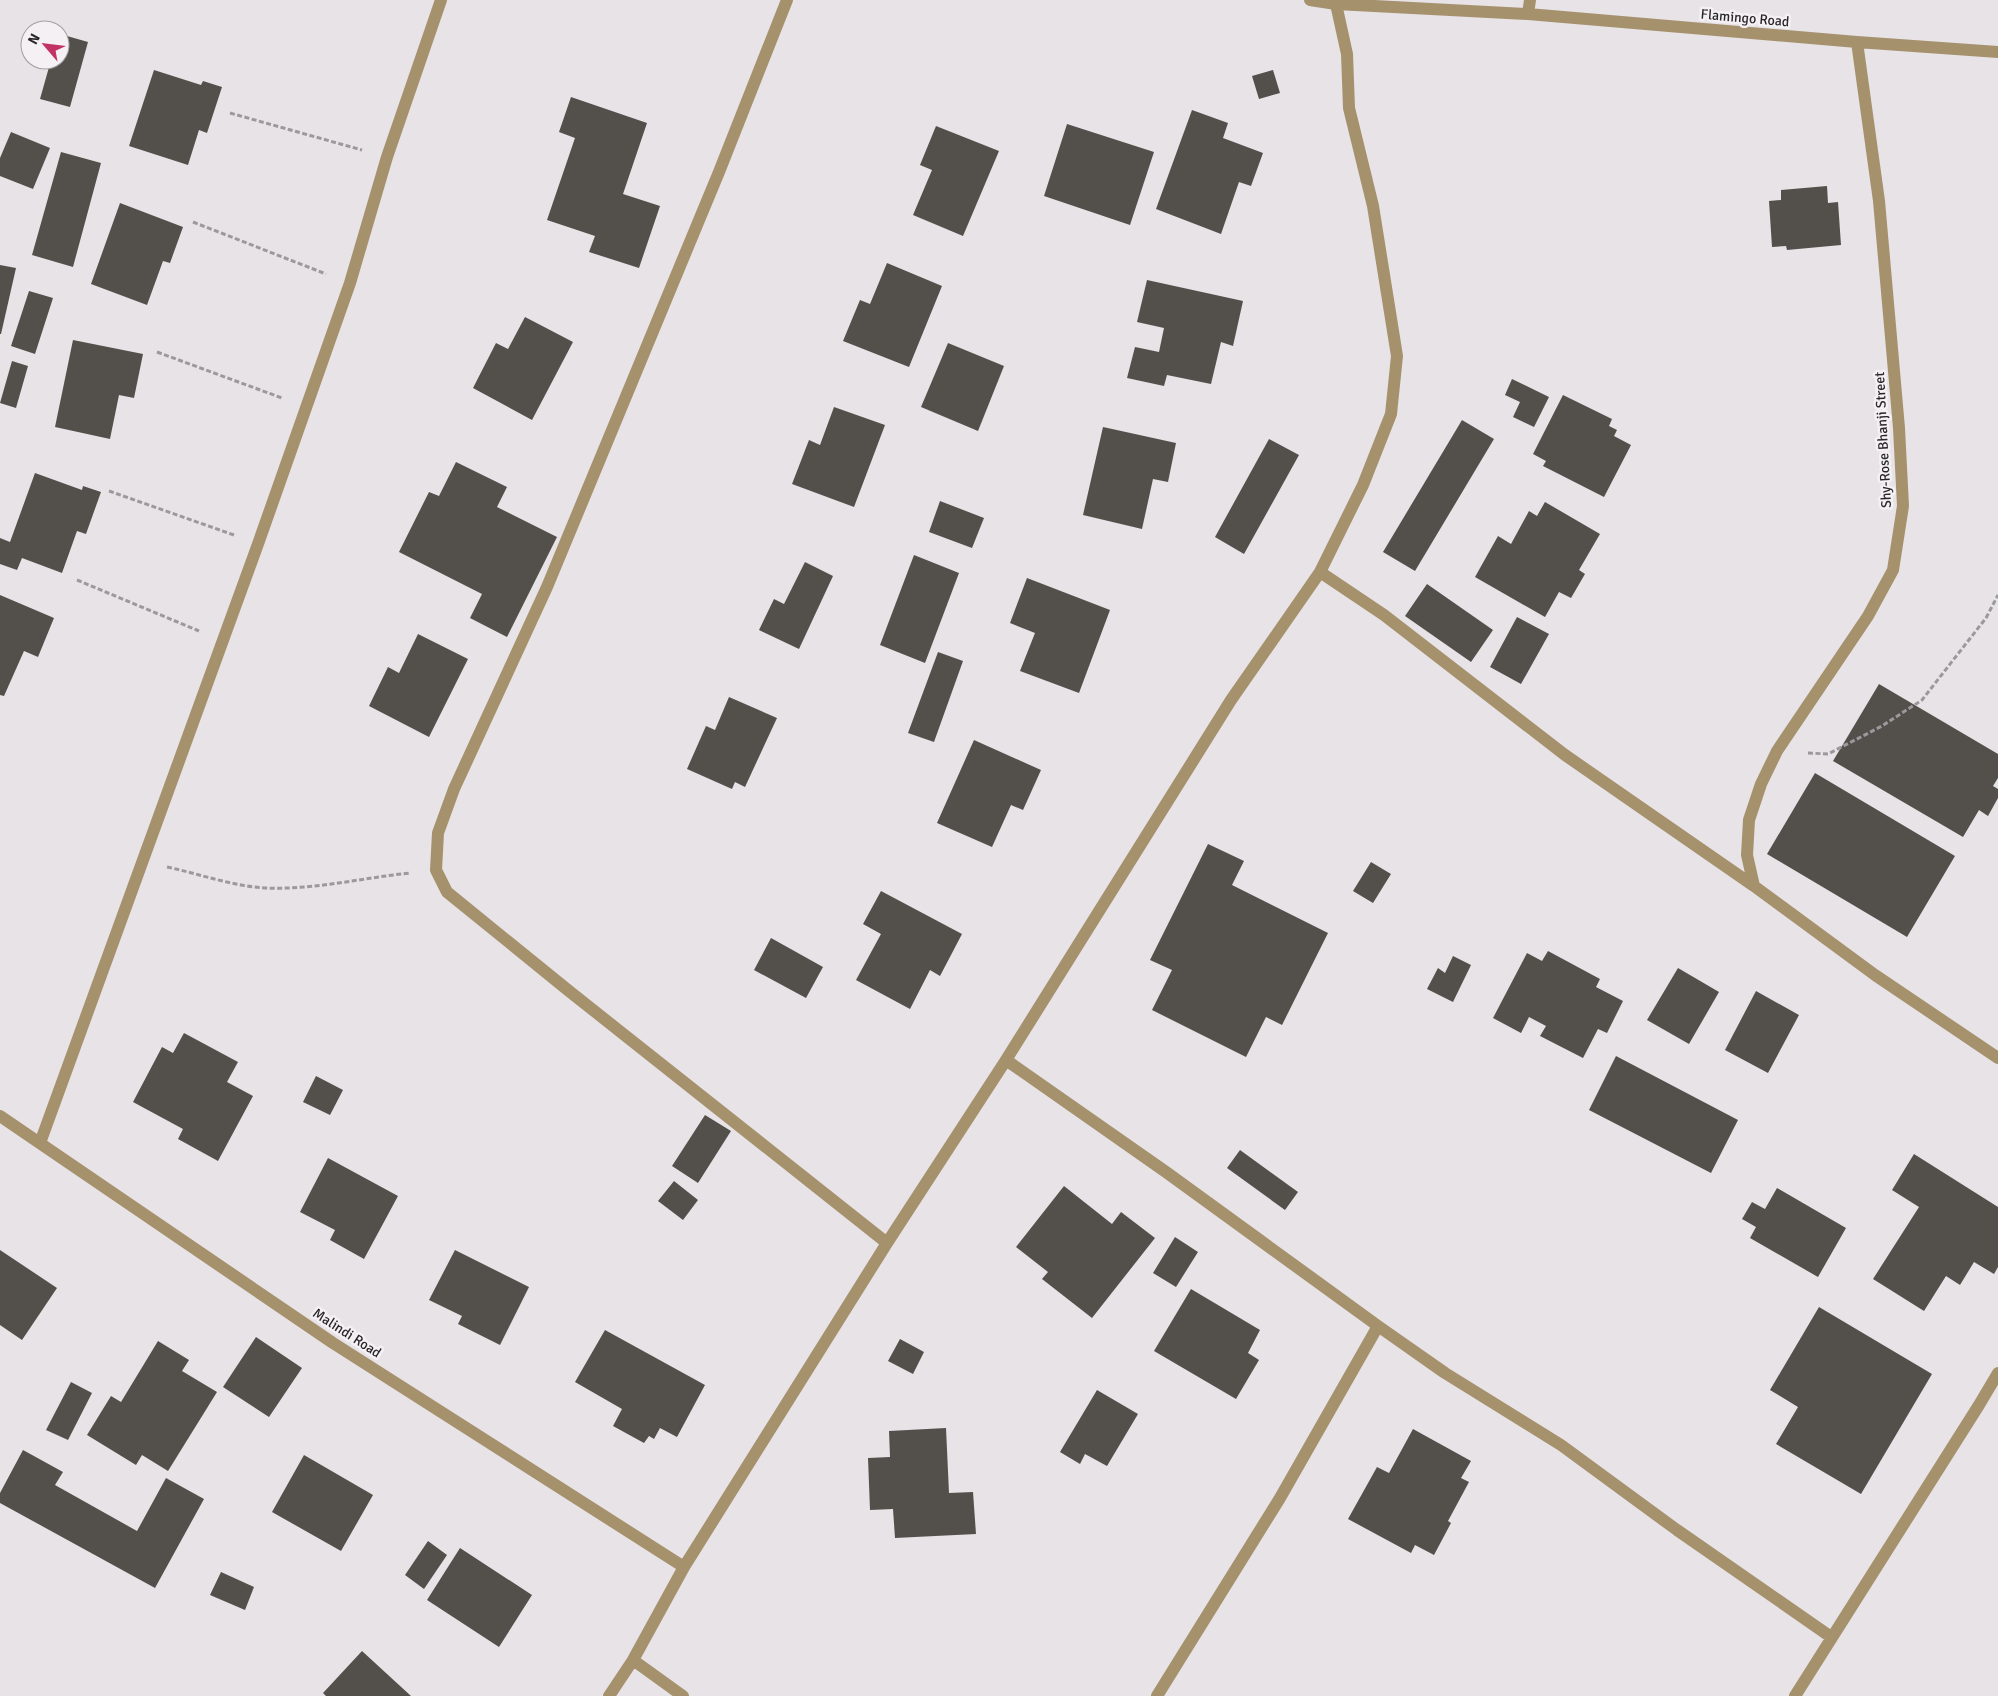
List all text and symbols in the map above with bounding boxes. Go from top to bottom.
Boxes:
street label: Flamingo Road [1700,6,1790,30]
north arrow [20,20,70,70]
text: N [24,31,44,47]
street label: Shy-Rose Bhanji Street [1871,371,1895,509]
street label: Malindi Road [310,1305,384,1361]

